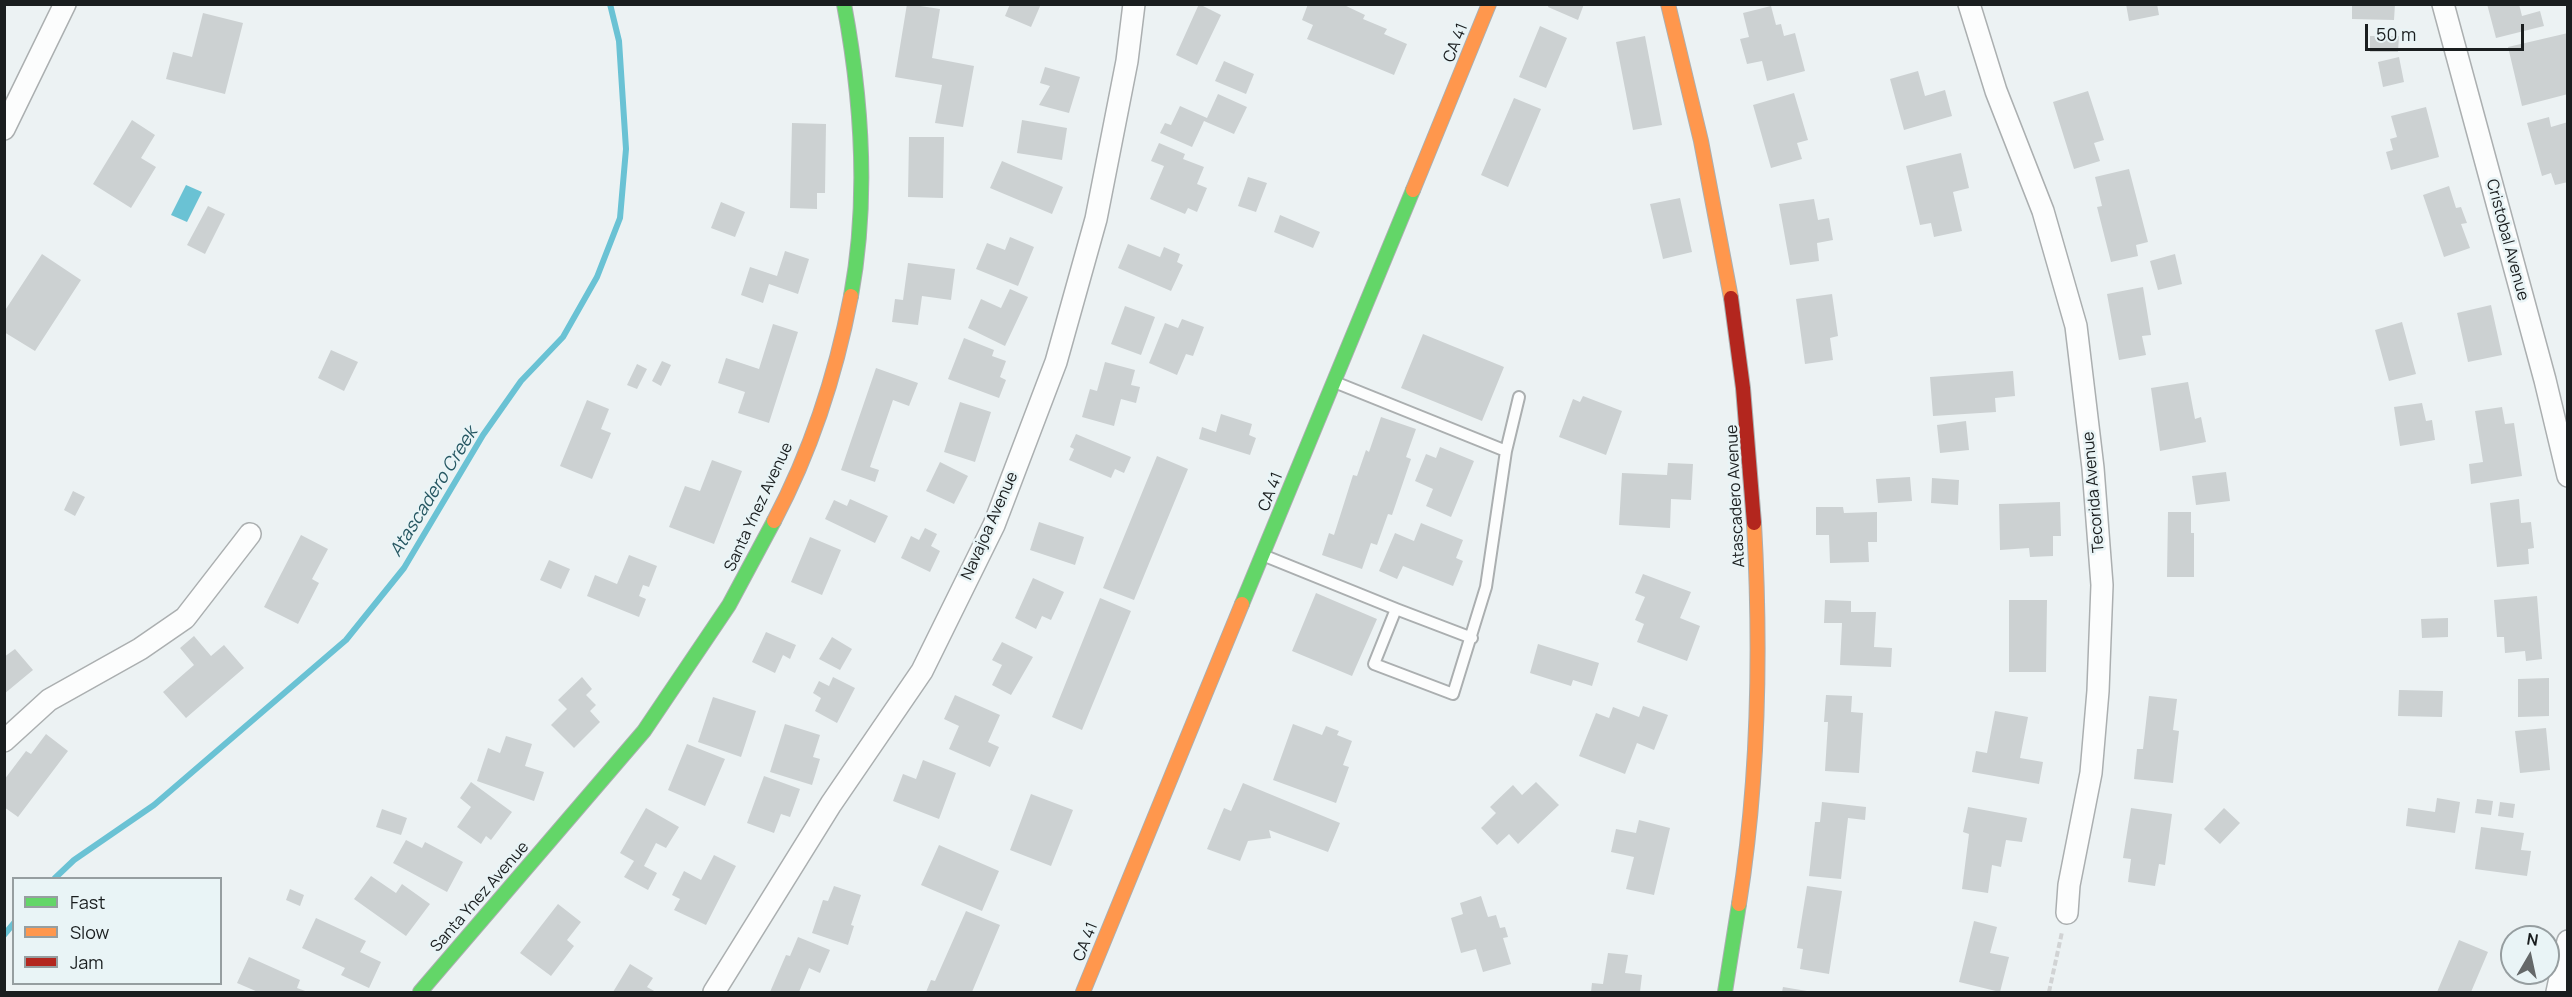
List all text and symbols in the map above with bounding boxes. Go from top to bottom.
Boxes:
scale bar [2368,12,2527,50]
street label: CA 41 [1440,21,1472,65]
text: 50 m [2376,22,2416,46]
street label: Cristobal Avenue [2482,177,2532,303]
water label: Atascadero Creek [385,423,483,561]
street label: Atascadero Avenue [1723,424,1749,568]
street label: Tecorida Avenue [2079,431,2109,553]
street label: Santa Ynez Avenue [721,439,797,575]
street label: Navajoa Avenue [958,469,1022,583]
street label: CA 41 [1255,470,1287,514]
street label: Santa Ynez Avenue [427,838,533,956]
legend [12,877,222,985]
text: Fast [70,890,105,914]
text: Slow [70,920,109,944]
street label: CA 41 [1070,920,1102,964]
north arrow [2500,925,2560,985]
text: N [2525,927,2540,951]
text: Jam [70,950,104,974]

